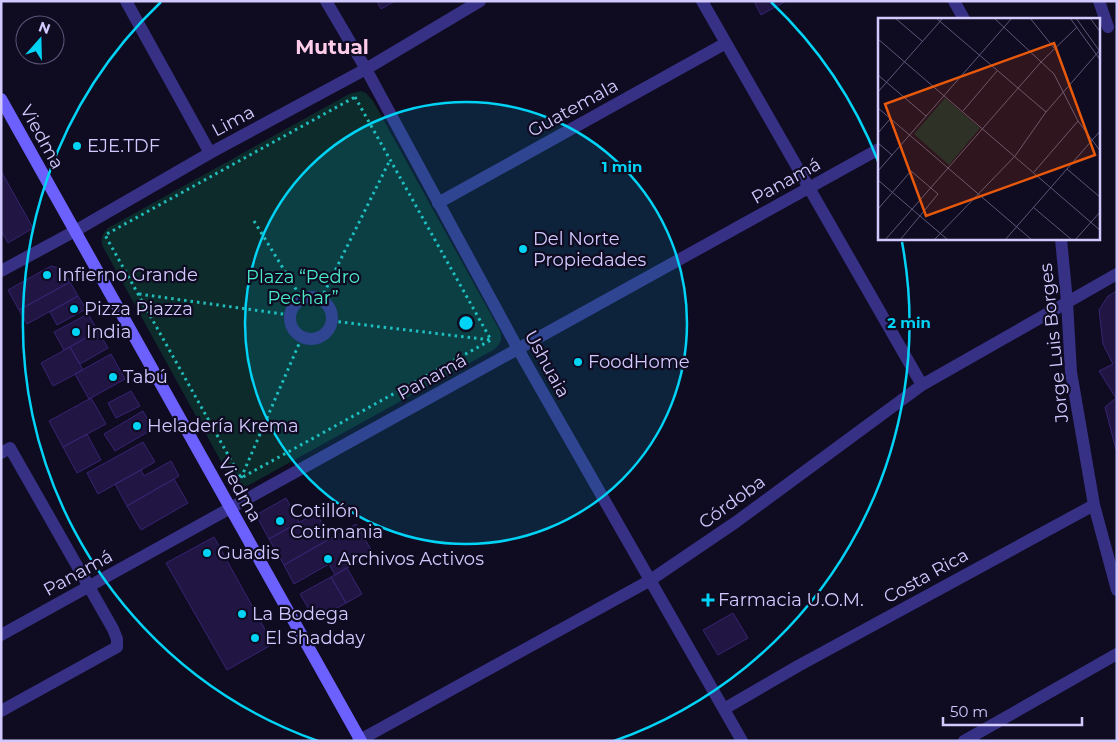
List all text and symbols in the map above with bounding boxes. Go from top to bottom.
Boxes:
north arrow [15,15,65,65]
text: N [36,17,53,38]
inset map [878,18,1100,240]
district label: Mutual [295,35,369,59]
street label: Guatemala [524,74,622,142]
street label: Viedma [15,101,69,173]
street label: Lima [208,101,258,141]
place label: EJE.TDF [87,135,160,157]
marker: EJE.TDF [71,140,83,152]
street label: Panamá [748,153,824,209]
text: 1 min [602,157,642,176]
place label: Del Norte Propiedades [533,228,647,271]
marker: Del Norte Propiedades [517,243,529,255]
street label: Jorge Luis Borges [1035,262,1073,425]
place label: Infierno Grande [57,264,198,286]
park label: Plaza “Pedro Pechar” [246,266,360,309]
marker: Infierno Grande [41,269,53,281]
place label: Pizza Piazza [84,298,193,320]
marker: Pizza Piazza [68,303,80,315]
text: 2 min [887,313,931,332]
centre of rings [457,314,475,332]
place label: India [86,321,131,343]
marker: India [70,326,82,338]
street label: Ushuaia [520,327,574,401]
street label: Panamá [394,349,470,405]
place label: FoodHome [588,351,690,373]
marker: FoodHome [572,356,584,368]
place label: Tabú [123,366,168,388]
marker: Tabú [107,371,119,383]
place label: Heladería Krema [147,415,299,437]
marker: Heladería Krema [131,420,143,432]
street label: Viedma [213,454,267,526]
street label: Córdoba [694,471,770,533]
place label: Cotillón Cotimania [290,500,383,543]
marker: Cotillón Cotimania [274,515,286,527]
place label: Guadis [217,542,280,564]
street label: Costa Rica [880,544,972,608]
street label: Panamá [40,545,116,601]
marker: Guadis [201,547,213,559]
place label: Archivos Activos [338,548,484,570]
marker: Archivos Activos [322,553,334,565]
place label: Farmacia U.O.M. [718,589,864,611]
marker: Farmacia U.O.M. [702,594,714,606]
place label: La Bodega [252,603,349,625]
marker: La Bodega [236,608,248,620]
place label: El Shadday [265,627,365,649]
marker: El Shadday [249,632,261,644]
scale bar [943,694,1082,726]
text: 50 m [950,702,988,721]

